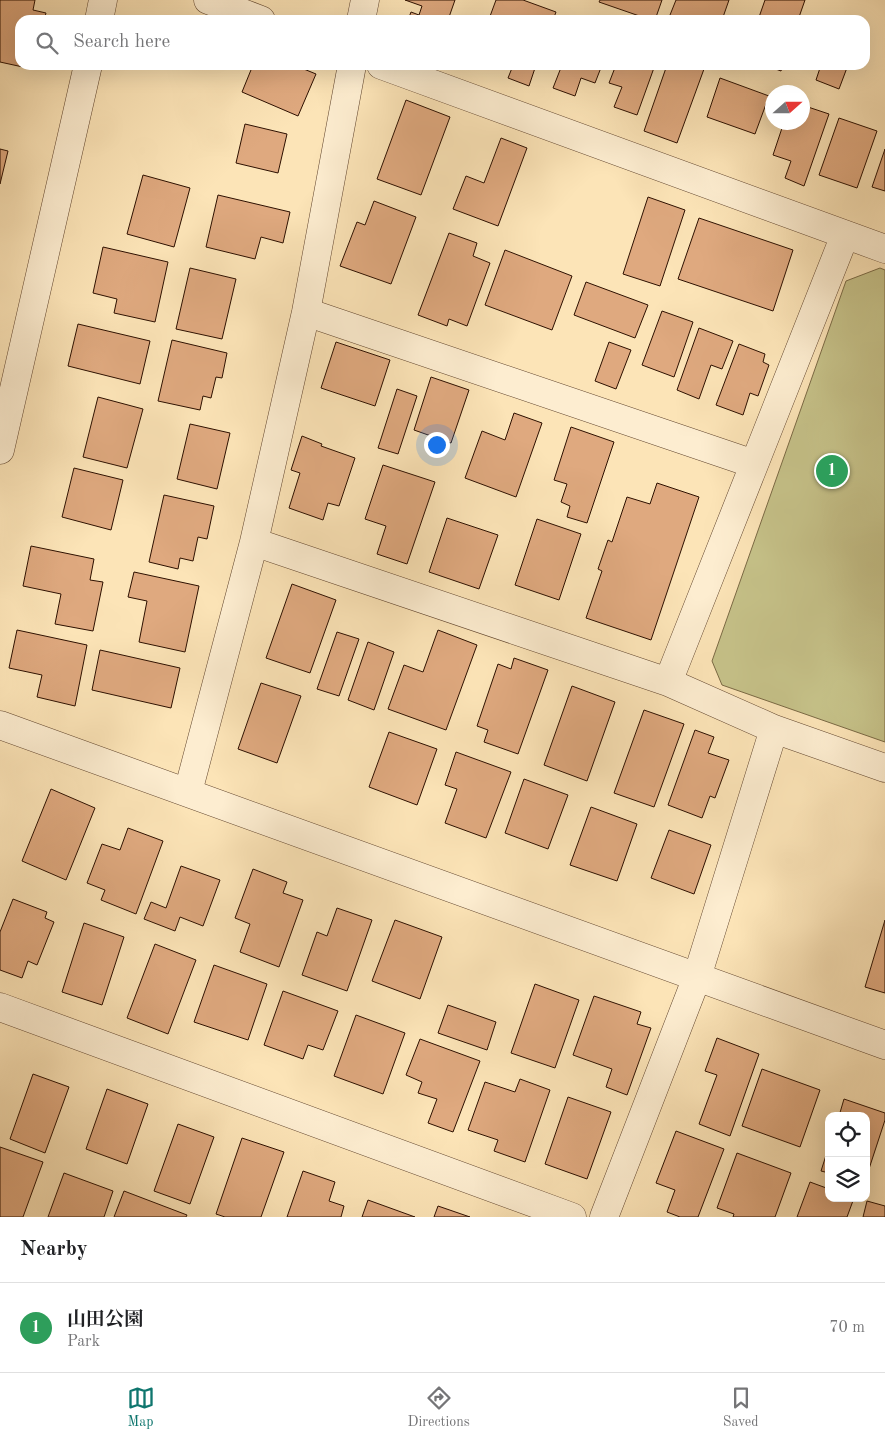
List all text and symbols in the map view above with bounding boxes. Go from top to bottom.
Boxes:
search box [15,15,870,70]
icon: search [33,29,61,57]
text: Search here [73,33,170,52]
north arrow [765,85,810,130]
your location [424,432,450,458]
pin: 1 [816,452,848,490]
map controls [825,1112,870,1202]
button: locate [825,1112,870,1157]
button: layers [825,1157,870,1202]
text: Nearby [20,1239,88,1260]
text: 山田公園 [67,1311,143,1330]
text: 1 [31,1320,41,1336]
text: 70 m [829,1320,865,1336]
text: Park [67,1334,100,1350]
tab: Map [127,1384,155,1431]
tab: Directions [408,1384,470,1431]
tab: Saved [723,1384,758,1431]

